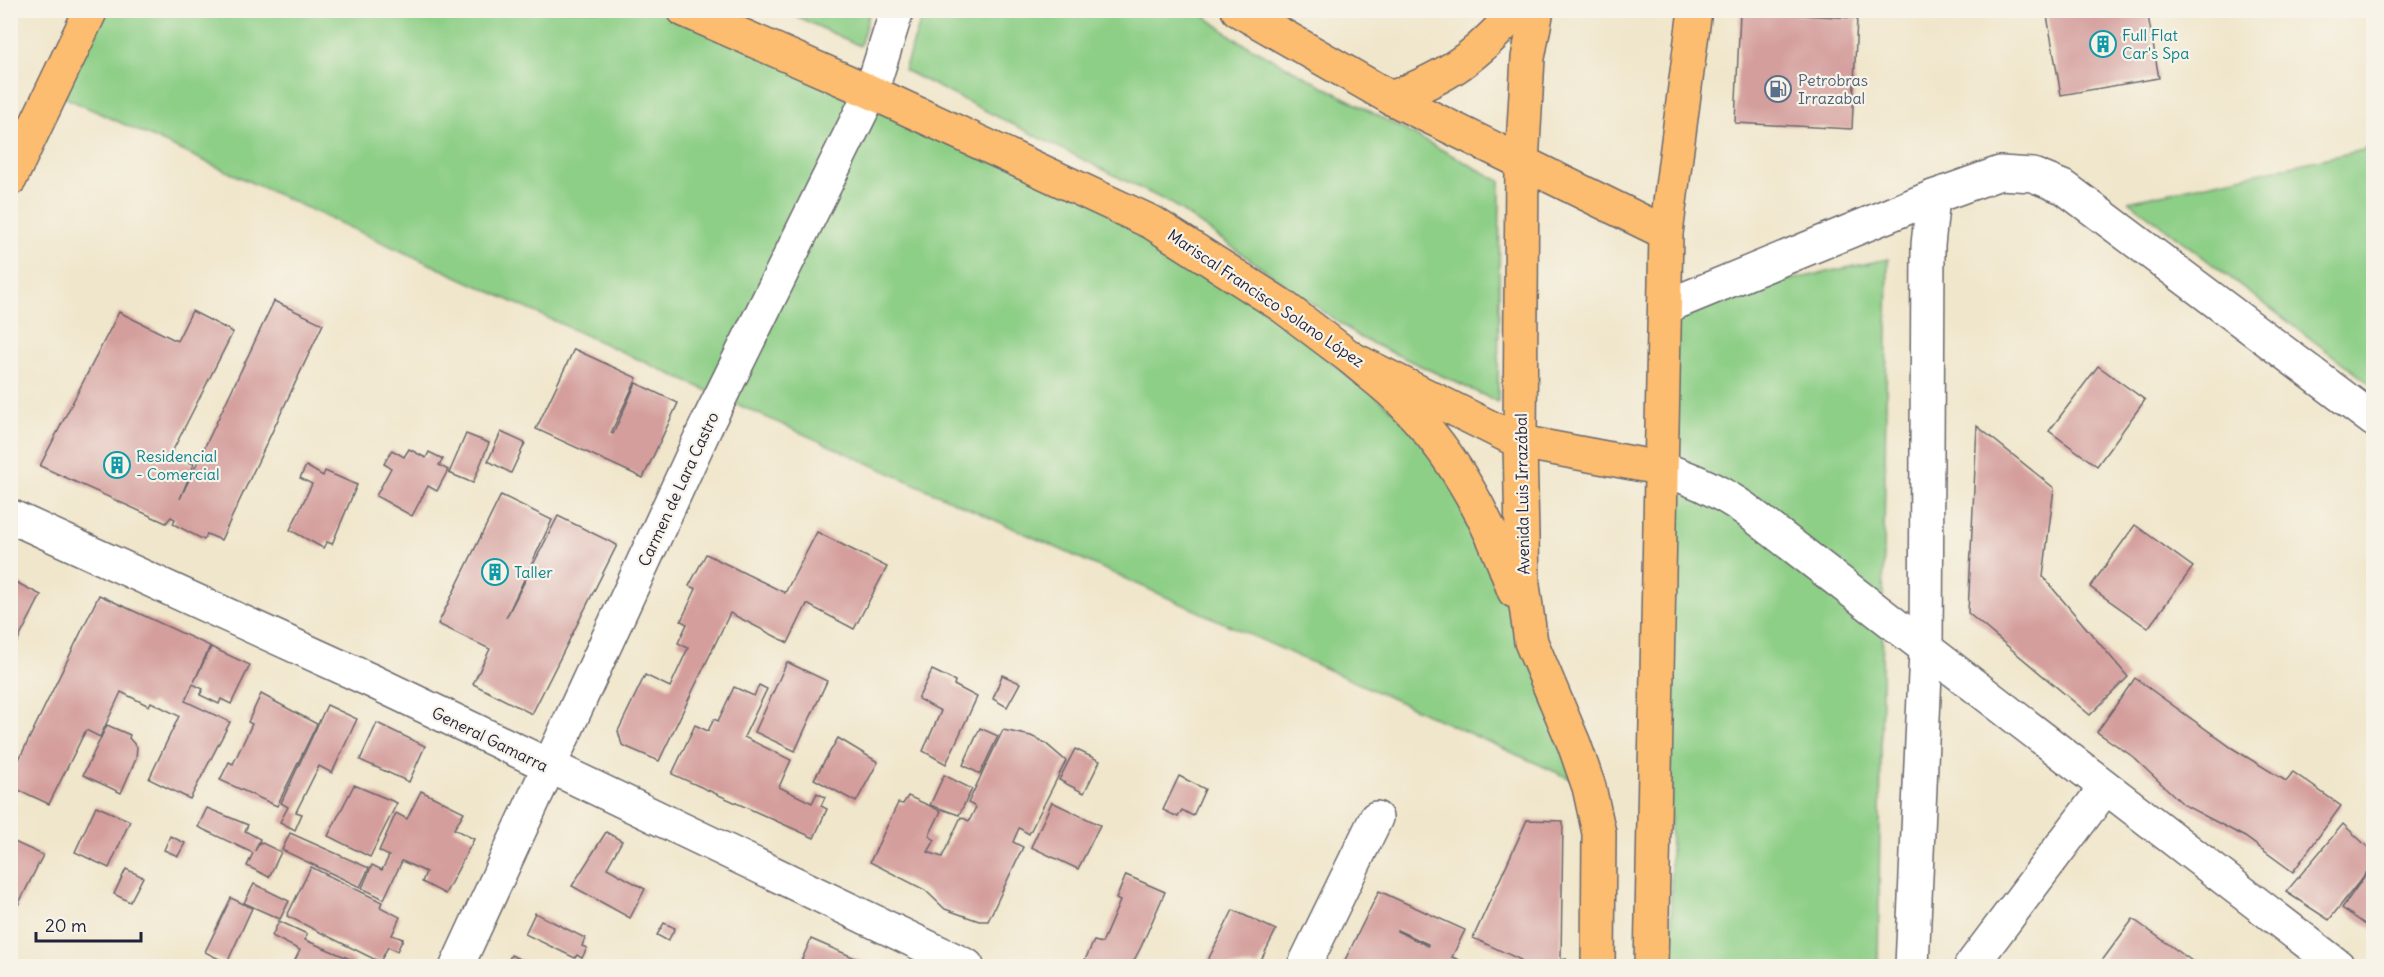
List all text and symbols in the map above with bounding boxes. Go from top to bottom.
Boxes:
place label: Full Flat Car's Spa [2122,25,2189,63]
building icon: Full Flat Car's Spa [2088,29,2118,59]
place label: Petrobras Irrazabal [1798,70,1868,108]
fuel station icon: Petrobras Irrazabal [1763,74,1793,104]
street label: Mariscal Francisco Solano López [1164,225,1368,371]
street label: Carmen de Lara Castro [633,409,723,569]
street label: Avenida Luis Irrazábal [1511,413,1533,575]
place label: Residencial - Comercial [136,446,220,484]
building icon: Residencial - Comercial [102,450,132,480]
building icon: Taller [480,557,510,587]
place label: Taller [514,562,553,582]
street label: General Gamarra [429,702,551,776]
scale bar [36,905,141,943]
text: 20 m [45,914,87,937]

